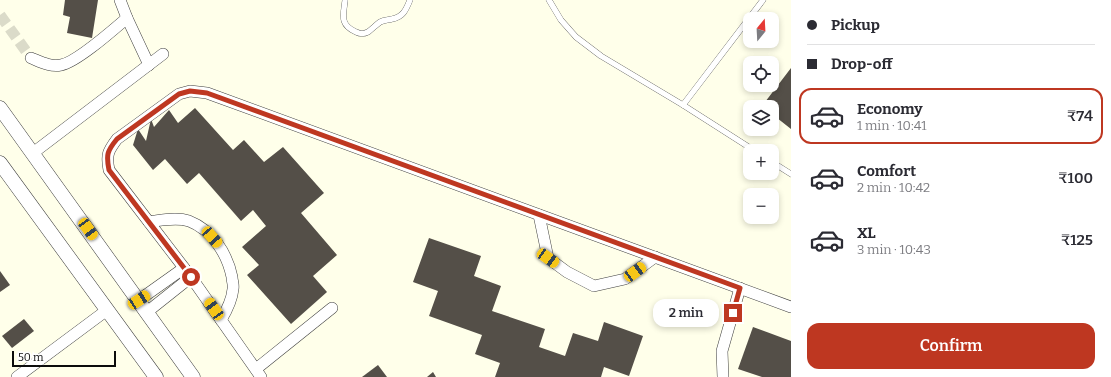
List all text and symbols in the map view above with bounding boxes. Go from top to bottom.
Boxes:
north arrow [743,12,779,48]
map controls [743,12,779,224]
text: Pickup [831,16,880,34]
text: Drop-off [831,55,892,73]
button: locate [743,56,779,92]
icon: car [809,98,845,134]
button: layers [743,100,779,136]
text: Economy [857,100,923,118]
text: ₹74 [1067,107,1093,125]
text: 1 min · 10:41 [857,118,927,133]
button: + [743,144,779,180]
icon: car [809,160,845,196]
text: Comfort [857,162,916,180]
text: ₹100 [1058,169,1093,187]
text: 2 min · 10:42 [857,180,930,195]
button: − [743,188,779,224]
car [76,216,100,242]
icon: car [809,222,845,258]
car [200,224,224,250]
text: XL [857,224,876,242]
text: ₹125 [1061,231,1093,249]
text: 3 min · 10:43 [857,242,931,257]
car [535,246,561,270]
car [622,260,648,284]
route start [182,268,200,286]
car [126,288,152,312]
car [202,296,226,322]
callout: 2 min [653,299,719,327]
route end [724,304,742,322]
text: 2 min [669,305,703,320]
button: Confirm [807,323,1095,369]
scale bar [12,349,116,368]
text: 50 m [18,351,44,364]

